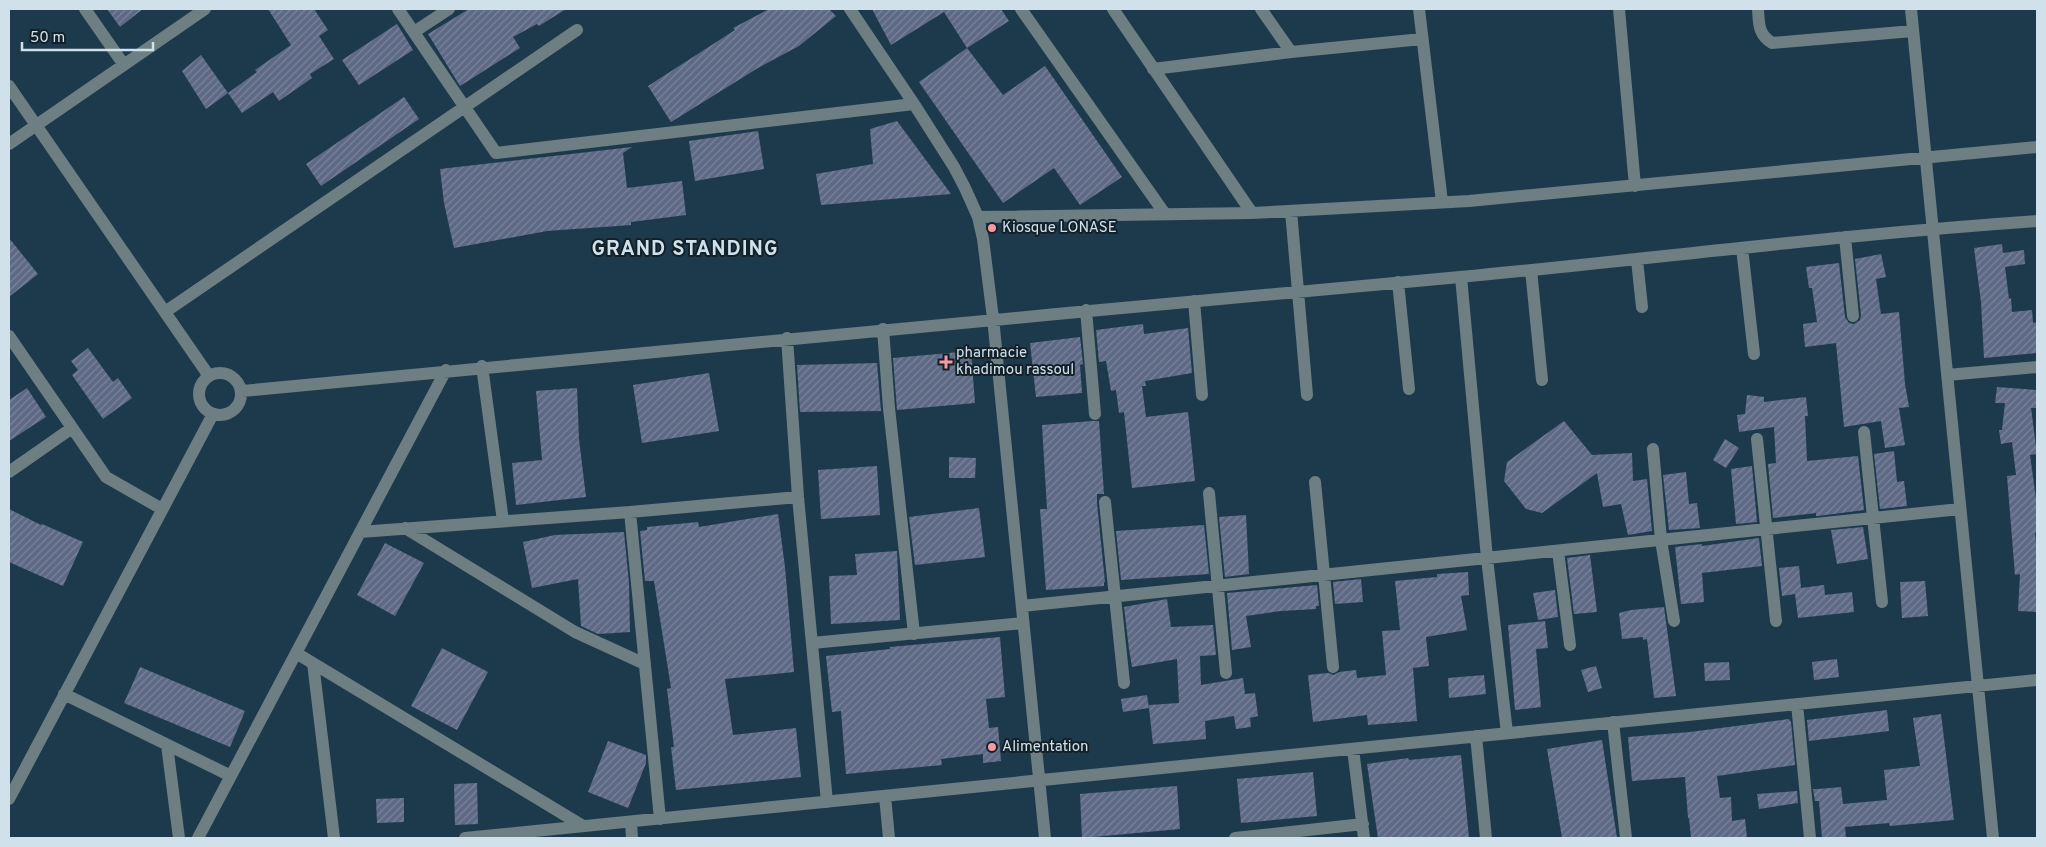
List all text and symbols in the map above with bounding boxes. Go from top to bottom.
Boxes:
scale bar [22,20,154,52]
text: 50 m [30,29,65,48]
place label: Kiosque LONASE [1002,219,1117,238]
marker: Kiosque LONASE [986,222,998,234]
district label: GRAND STANDING [591,237,779,263]
place label: pharmacie khadimou rassoul [956,344,1074,380]
marker: pharmacie khadimou rassoul [940,356,952,368]
place label: Alimentation [1002,738,1088,757]
marker: Alimentation [986,741,998,753]

